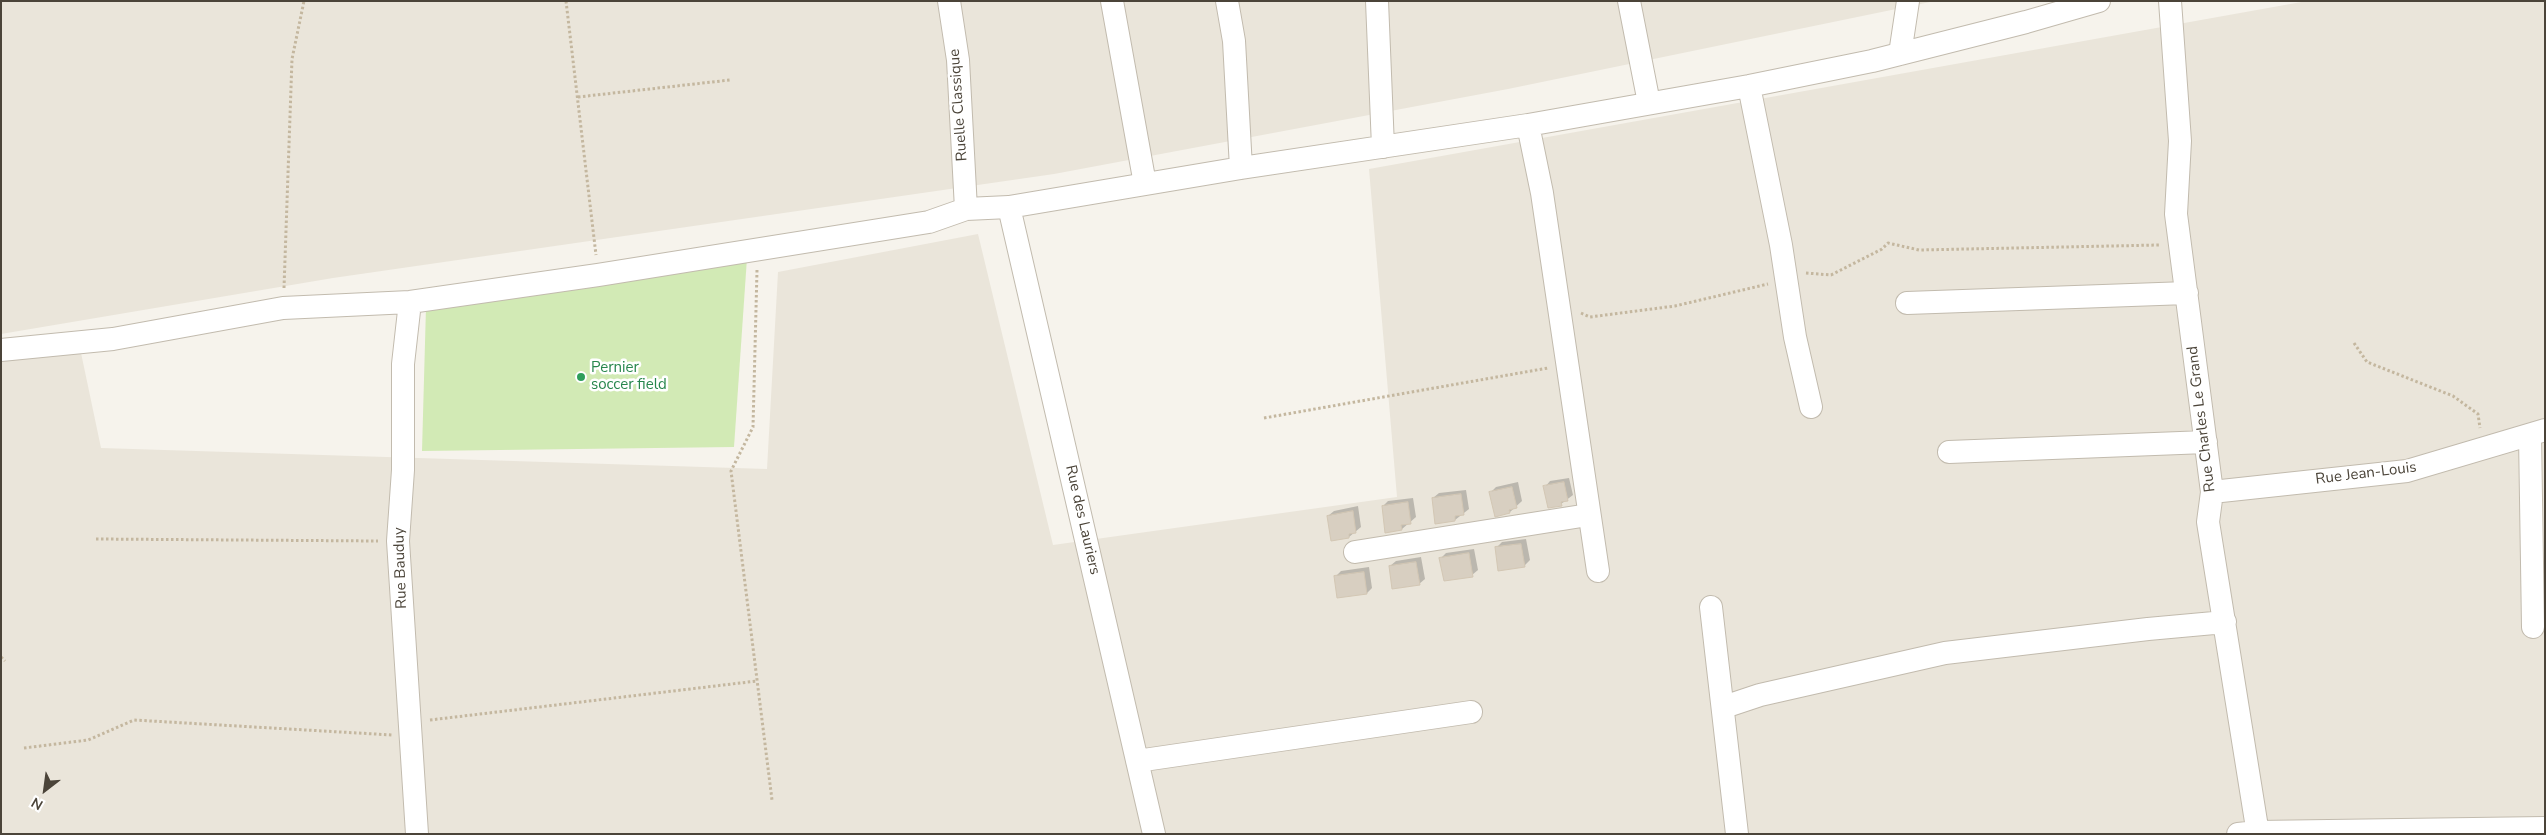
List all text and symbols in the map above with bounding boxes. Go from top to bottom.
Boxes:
street label: Ruelle Classique [946,48,972,162]
street label: Rue Charles Le Grand [2184,345,2220,493]
place label: Pernier soccer field [591,359,667,394]
marker: Pernier soccer field [575,371,587,383]
street label: Rue Jean-Louis [2315,459,2417,489]
street label: Rue des Lauriers [1061,463,1103,577]
street label: Rue Bauduy [391,527,411,609]
north arrow [20,765,70,815]
text: N [28,793,47,814]

